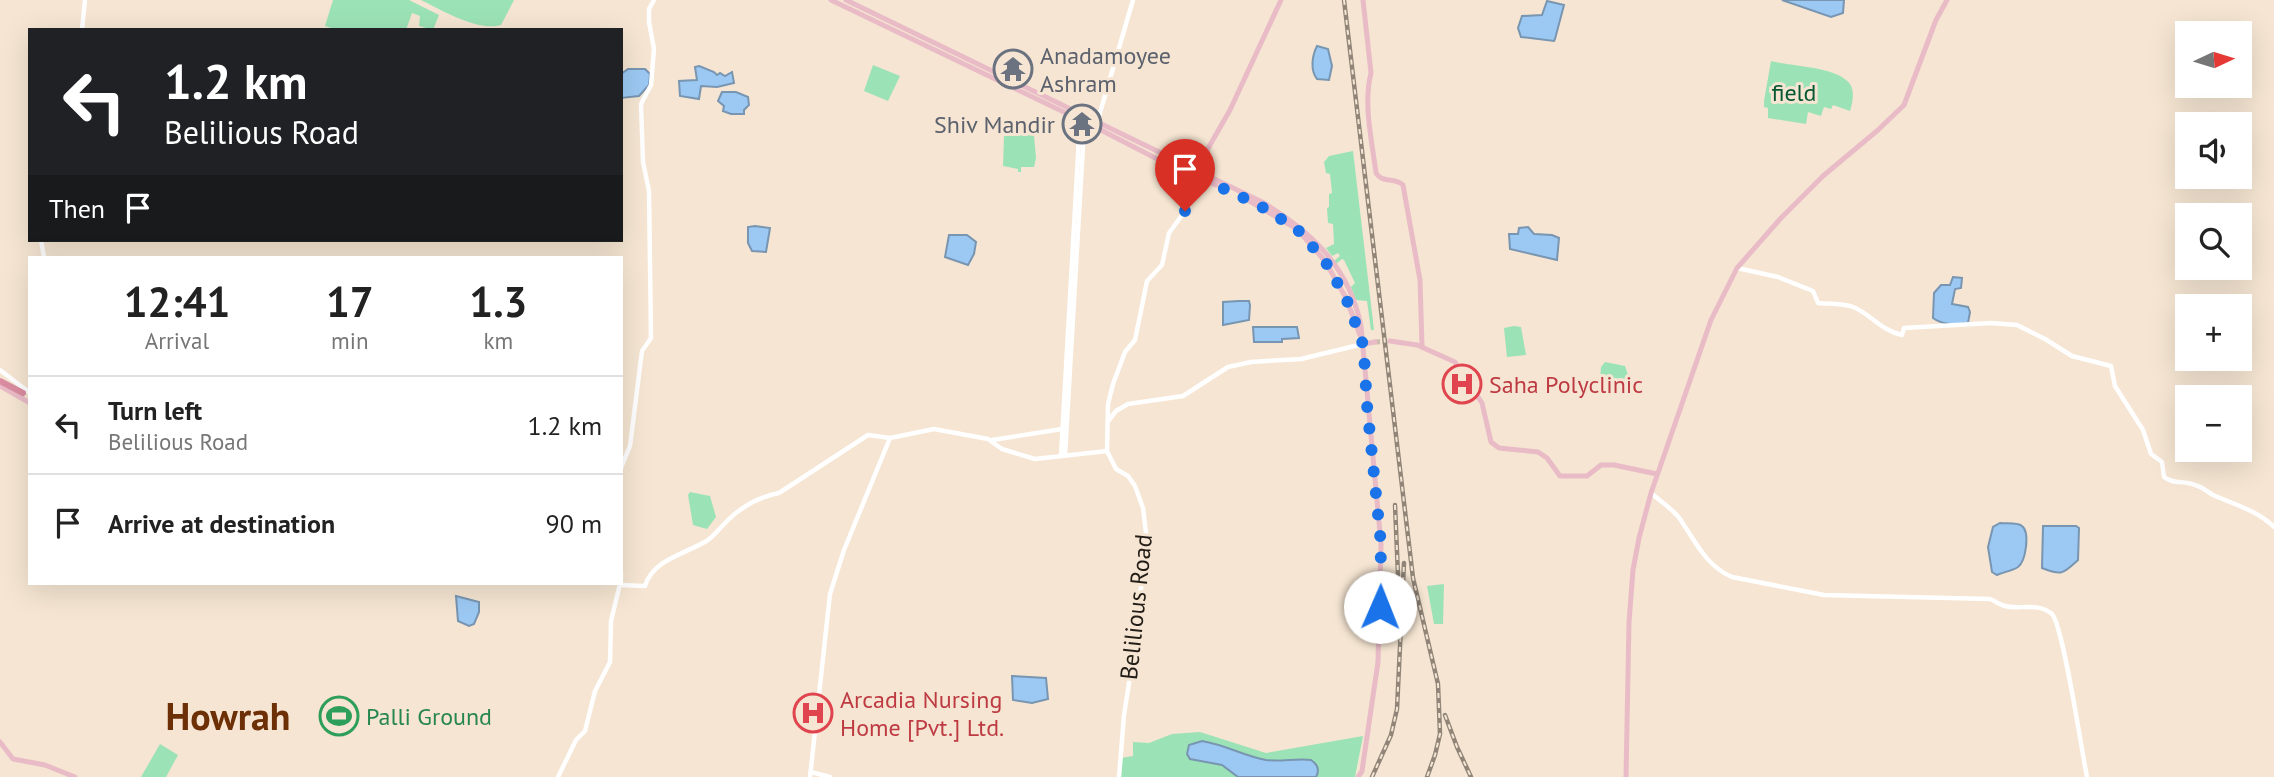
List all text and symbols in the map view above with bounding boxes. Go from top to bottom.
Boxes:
north arrow [2175,21,2252,98]
map controls [2175,21,2252,462]
place label: Anadamoyee Ashram [1040,40,1171,99]
temple icon: Anadamoyee Ashram [992,48,1034,90]
text: 1.2 km [164,49,308,113]
icon: left [49,56,140,147]
park label: field [1771,77,1817,108]
temple icon: Shiv Mandir [1061,103,1103,145]
place label: Shiv Mandir [934,109,1055,140]
text: Belilious Road [164,111,359,153]
button: sound [2175,112,2252,189]
pin [1155,139,1215,211]
icon: arrive [1166,150,1204,188]
icon: arrive [119,189,157,227]
text: Then [49,192,105,225]
button: search [2175,203,2252,280]
text: 12:41 [124,274,230,329]
text: 17 [326,274,374,329]
text: 1.3 [469,274,527,329]
button: + [2175,294,2252,371]
text: Arrival [145,326,209,355]
text: min [331,326,369,355]
text: km [483,326,513,355]
hospital icon: Saha Polyclinic [1441,363,1483,405]
place label: Saha Polyclinic [1489,369,1643,400]
button: − [2175,385,2252,462]
text: Turn left [108,394,202,427]
icon: left [49,406,87,444]
text: 1.2 km [528,409,602,442]
text: Belilious Road [108,427,248,456]
icon: arrive [49,504,87,542]
text: Arrive at destination [108,507,335,540]
text: 90 m [546,507,602,540]
street label: Belilious Road [1113,533,1159,681]
position arrow [1343,570,1417,644]
place label: Arcadia Nursing Home [Pvt.] Ltd. [840,684,1004,743]
district label: Howrah [165,691,291,740]
hospital icon: Arcadia Nursing Home [Pvt.] Ltd. [792,692,834,734]
sports icon: Palli Ground [318,695,360,737]
place label: Palli Ground [366,701,492,732]

